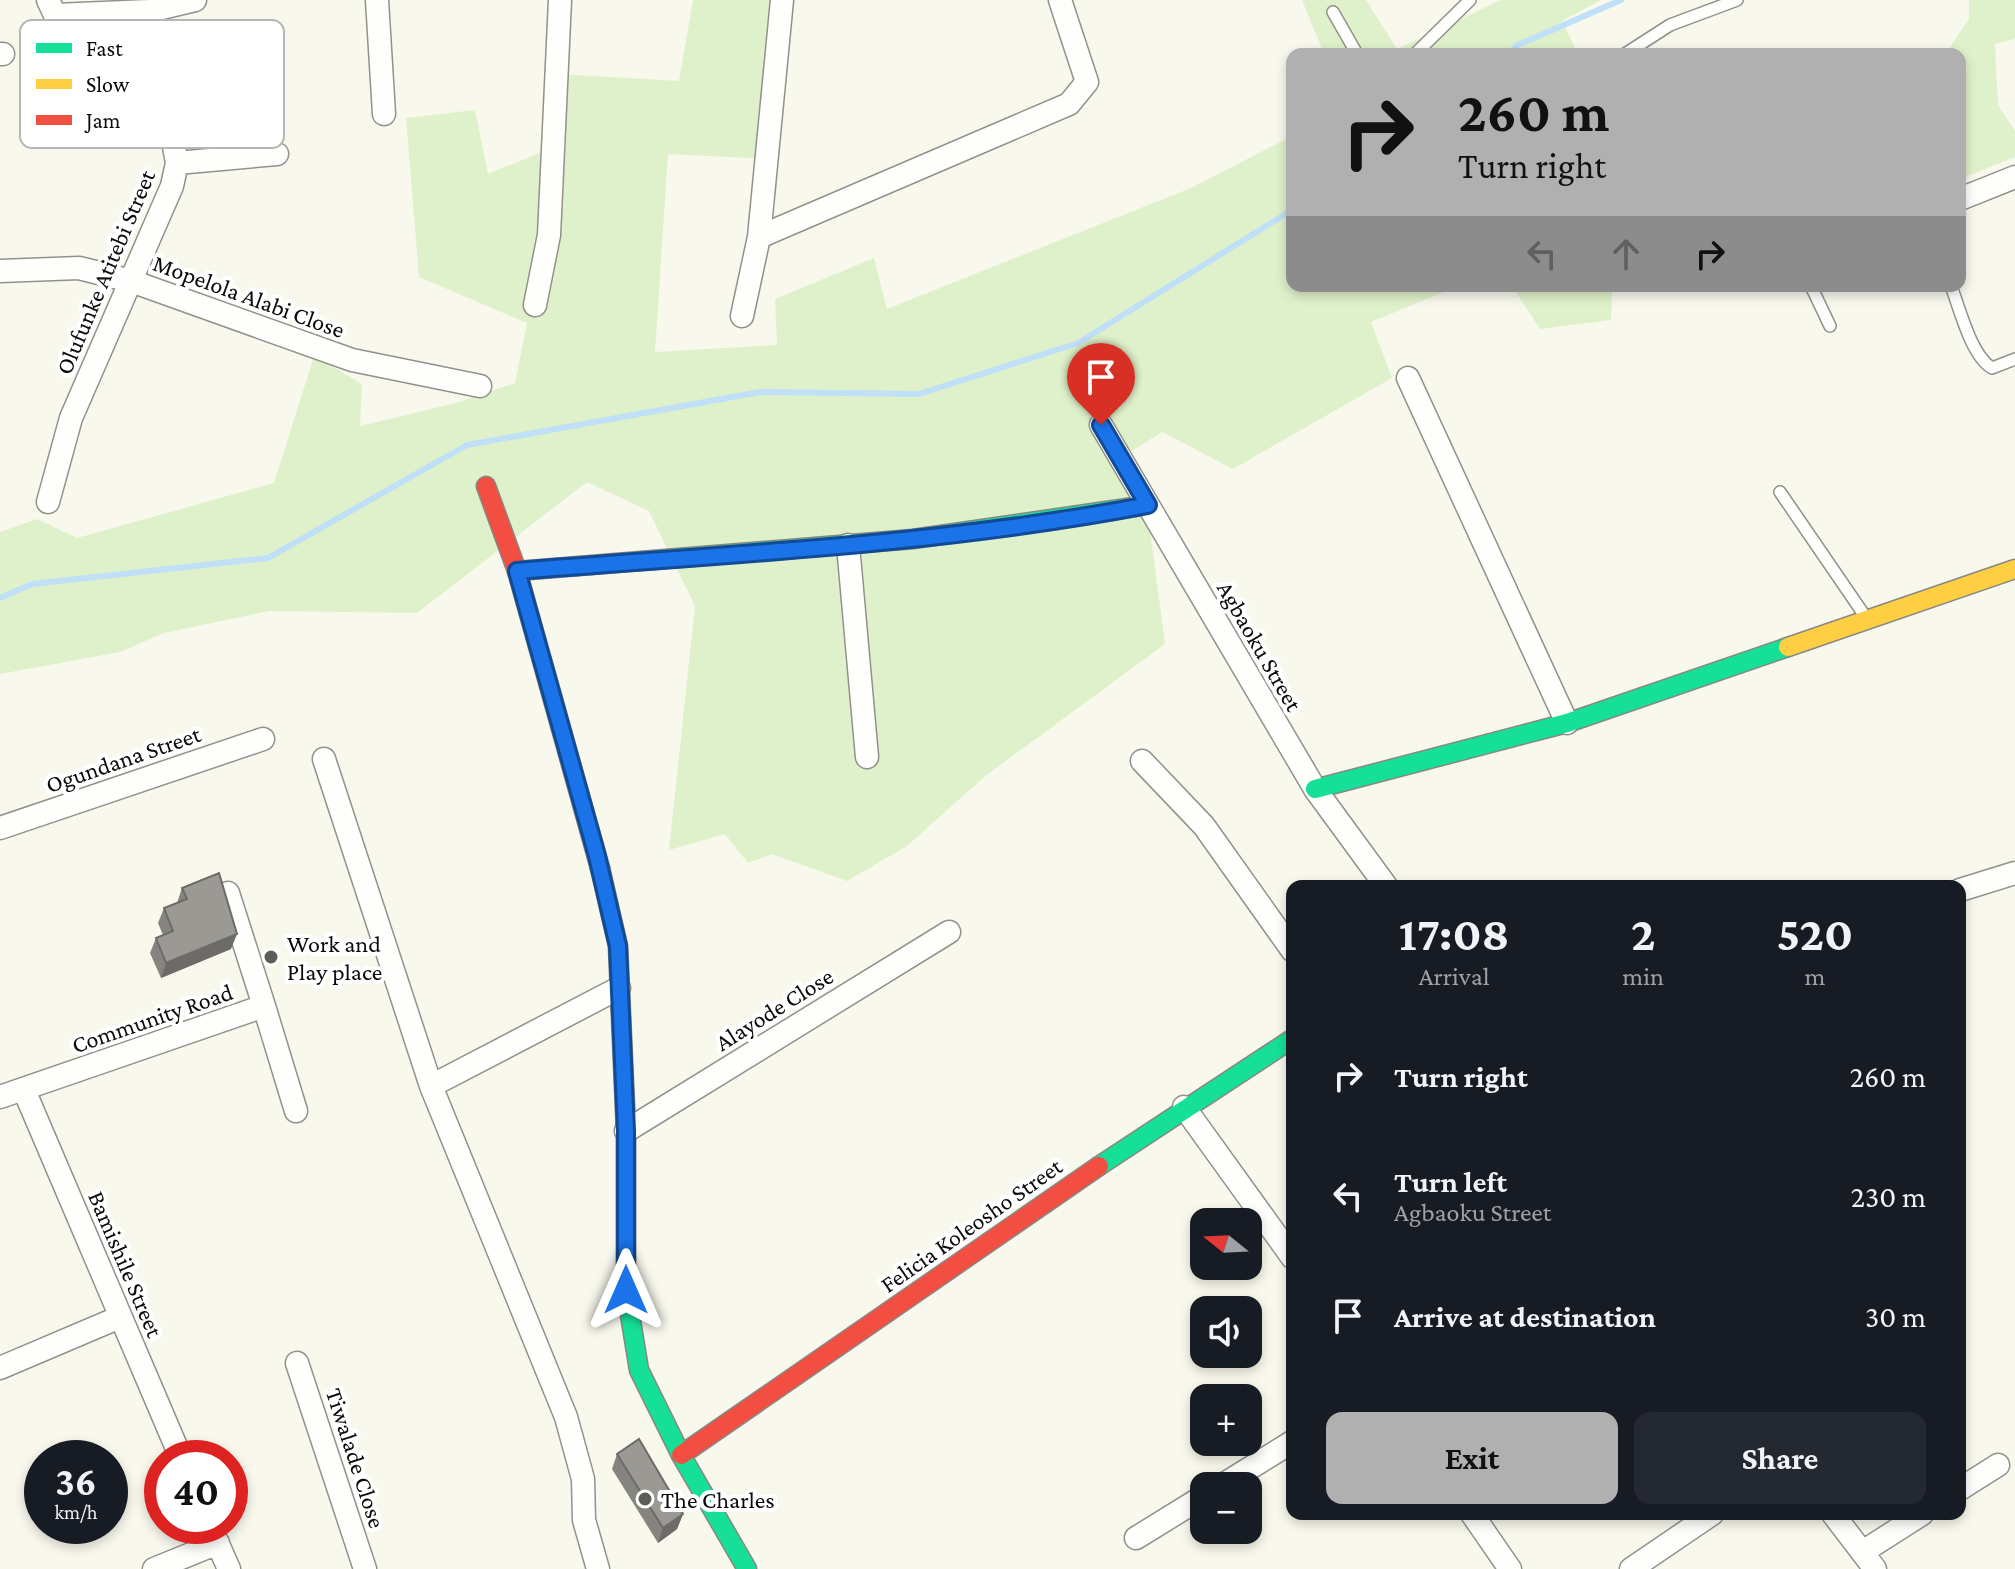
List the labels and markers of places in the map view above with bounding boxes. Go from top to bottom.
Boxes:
pin [1067,343,1135,425]
place label: Work and Play place [287,930,382,985]
marker: Work and Play place [262,948,280,966]
place label: The Charles [661,1486,775,1513]
marker: The Charles [636,1490,654,1508]

